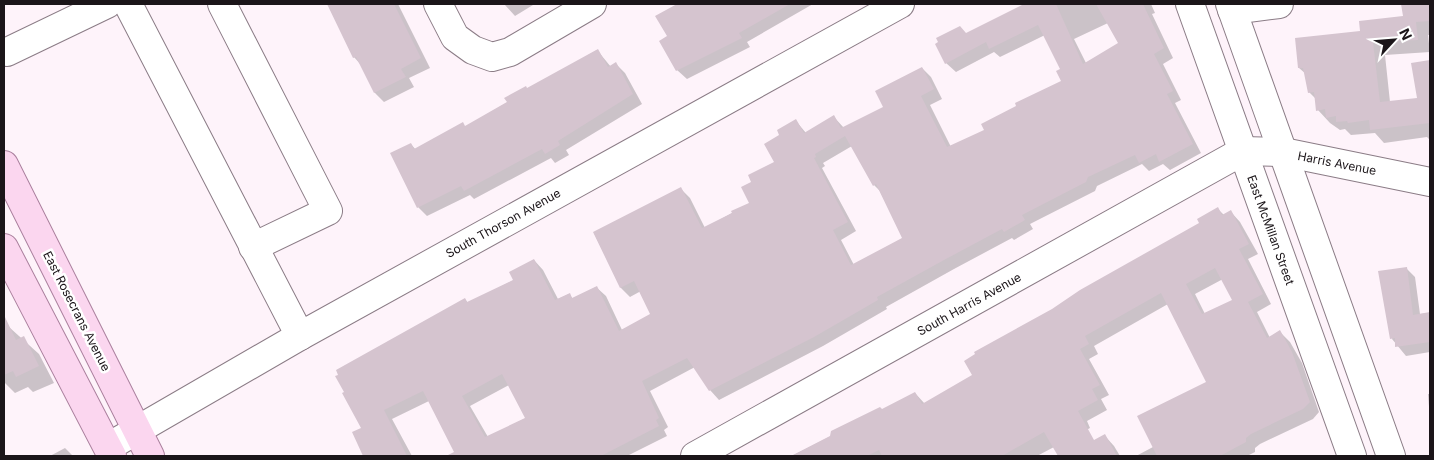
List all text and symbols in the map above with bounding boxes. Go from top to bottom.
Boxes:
north arrow [1369,15,1419,65]
text: N [1396,26,1416,43]
street label: Harris Avenue [1296,148,1378,178]
street label: East McMillan Street [1244,173,1298,287]
street label: South Thorson Avenue [443,185,563,261]
street label: East Rosecrans Avenue [40,248,114,374]
street label: South Harris Avenue [915,269,1023,339]

